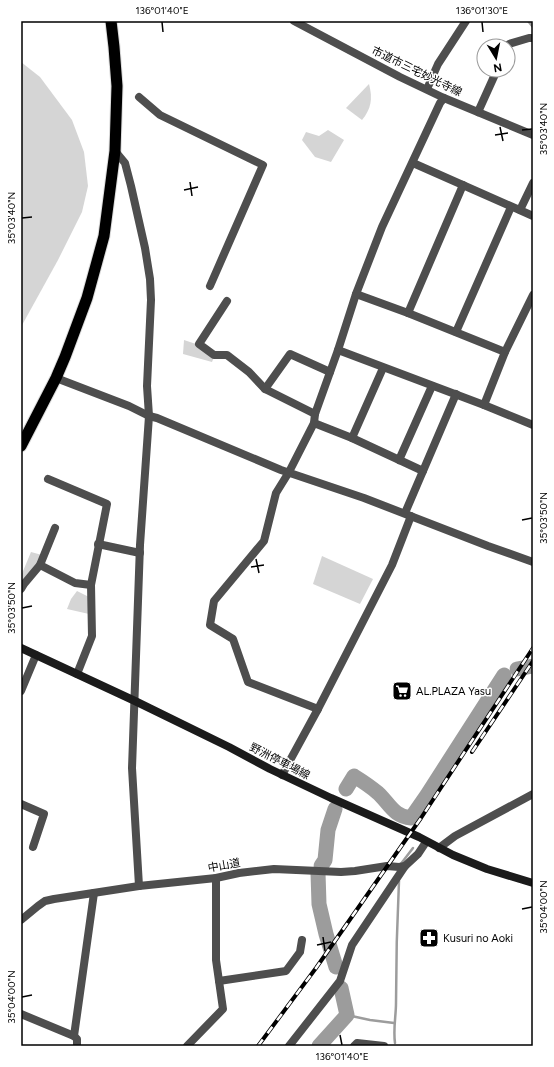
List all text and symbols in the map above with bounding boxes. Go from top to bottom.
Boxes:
text: 136°01'40"E [135,4,189,17]
text: 136°01'30"E [456,4,508,17]
north arrow [476,38,516,78]
street label: 市道市三宅妙光寺線 [369,44,464,99]
text: N [492,60,503,74]
text: 35°03'40"N [537,103,550,155]
text: 35°03'40"N [5,192,18,244]
text: 35°03'50"N [537,492,550,544]
text: 35°03'50"N [5,582,18,634]
supermarket icon: AL.PLAZA Yasu [391,680,413,702]
place label: AL.PLAZA Yasu [416,685,491,698]
street label: 野洲停車場線 [247,741,312,782]
street label: 中山道 [207,856,241,875]
text: 35°04'00"N [537,880,550,934]
pharmacy icon: Kusuri no Aoki [418,927,440,949]
place label: Kusuri no Aoki [443,932,513,945]
text: 35°04'00"N [5,970,18,1024]
text: 136°01'40"E [315,1050,369,1063]

